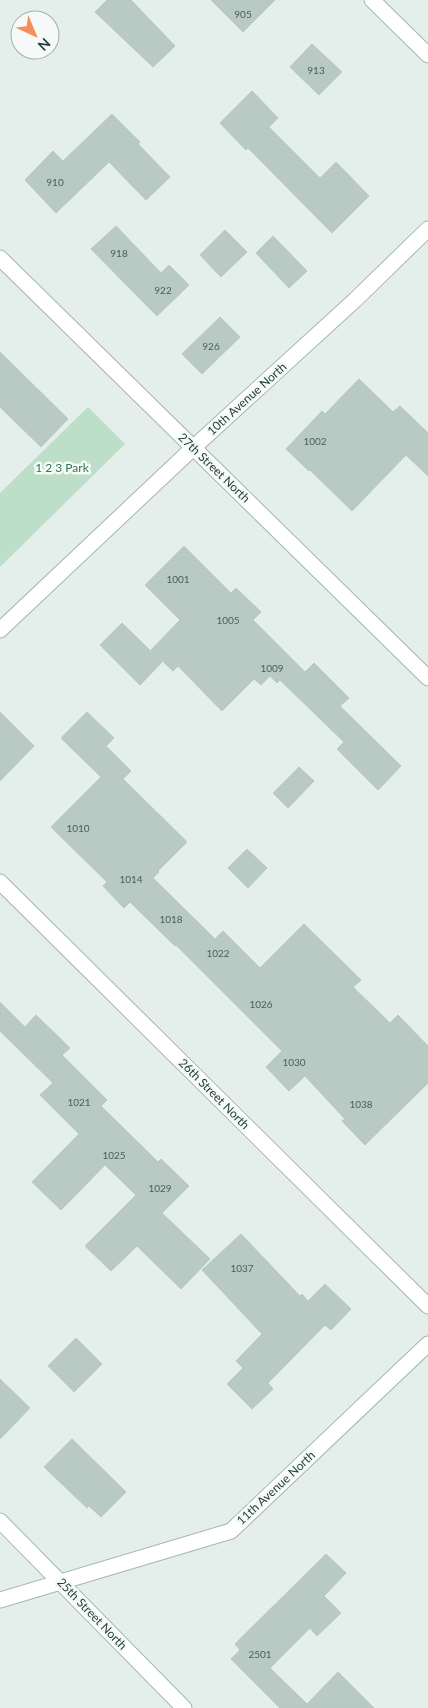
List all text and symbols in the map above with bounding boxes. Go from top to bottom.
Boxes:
house number: 905 [234,8,252,20]
north arrow [10,10,60,60]
text: N [35,35,54,55]
house number: 913 [307,64,325,76]
house number: 910 [46,176,64,188]
house number: 918 [110,247,128,259]
house number: 922 [154,284,172,296]
house number: 926 [202,340,220,352]
street label: 10th Avenue North [204,359,289,438]
street label: 27th Street North [175,430,253,506]
house number: 1002 [303,435,327,447]
park label: 1 2 3 Park [35,460,90,475]
house number: 1001 [166,573,190,585]
house number: 1005 [216,614,240,626]
house number: 1009 [260,662,284,674]
house number: 1010 [66,822,90,834]
house number: 1014 [119,873,143,885]
house number: 1018 [159,913,183,925]
house number: 1022 [206,947,230,959]
house number: 1026 [249,998,273,1010]
street label: 26th Street North [176,1055,253,1132]
house number: 1030 [282,1056,306,1068]
house number: 1021 [67,1096,91,1108]
house number: 1038 [349,1098,373,1110]
house number: 1025 [102,1149,126,1161]
house number: 1029 [148,1182,172,1194]
house number: 1037 [230,1262,254,1274]
street label: 11th Avenue North [233,1448,318,1528]
street label: 25th Street North [54,1575,130,1653]
house number: 2501 [248,1648,272,1660]

